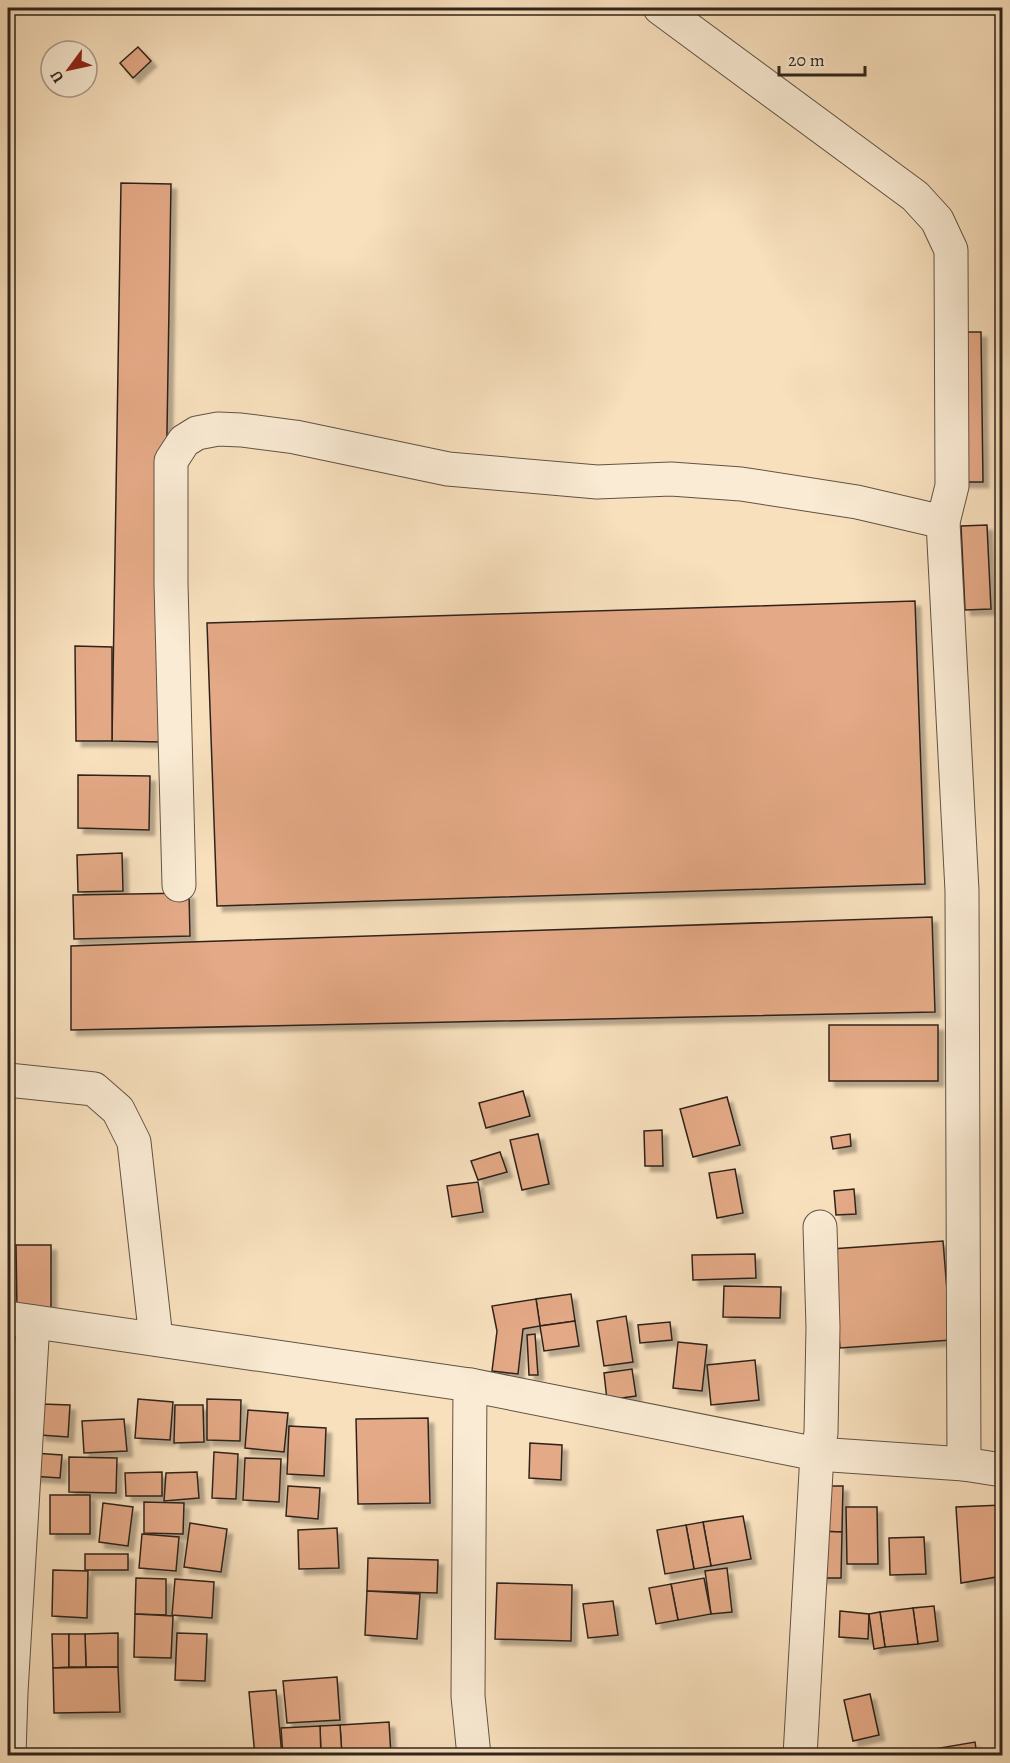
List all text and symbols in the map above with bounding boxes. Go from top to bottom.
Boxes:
north arrow [39,39,99,99]
scale bar [779,39,864,77]
text: 20 m [788,48,825,72]
text: U [45,66,69,87]

